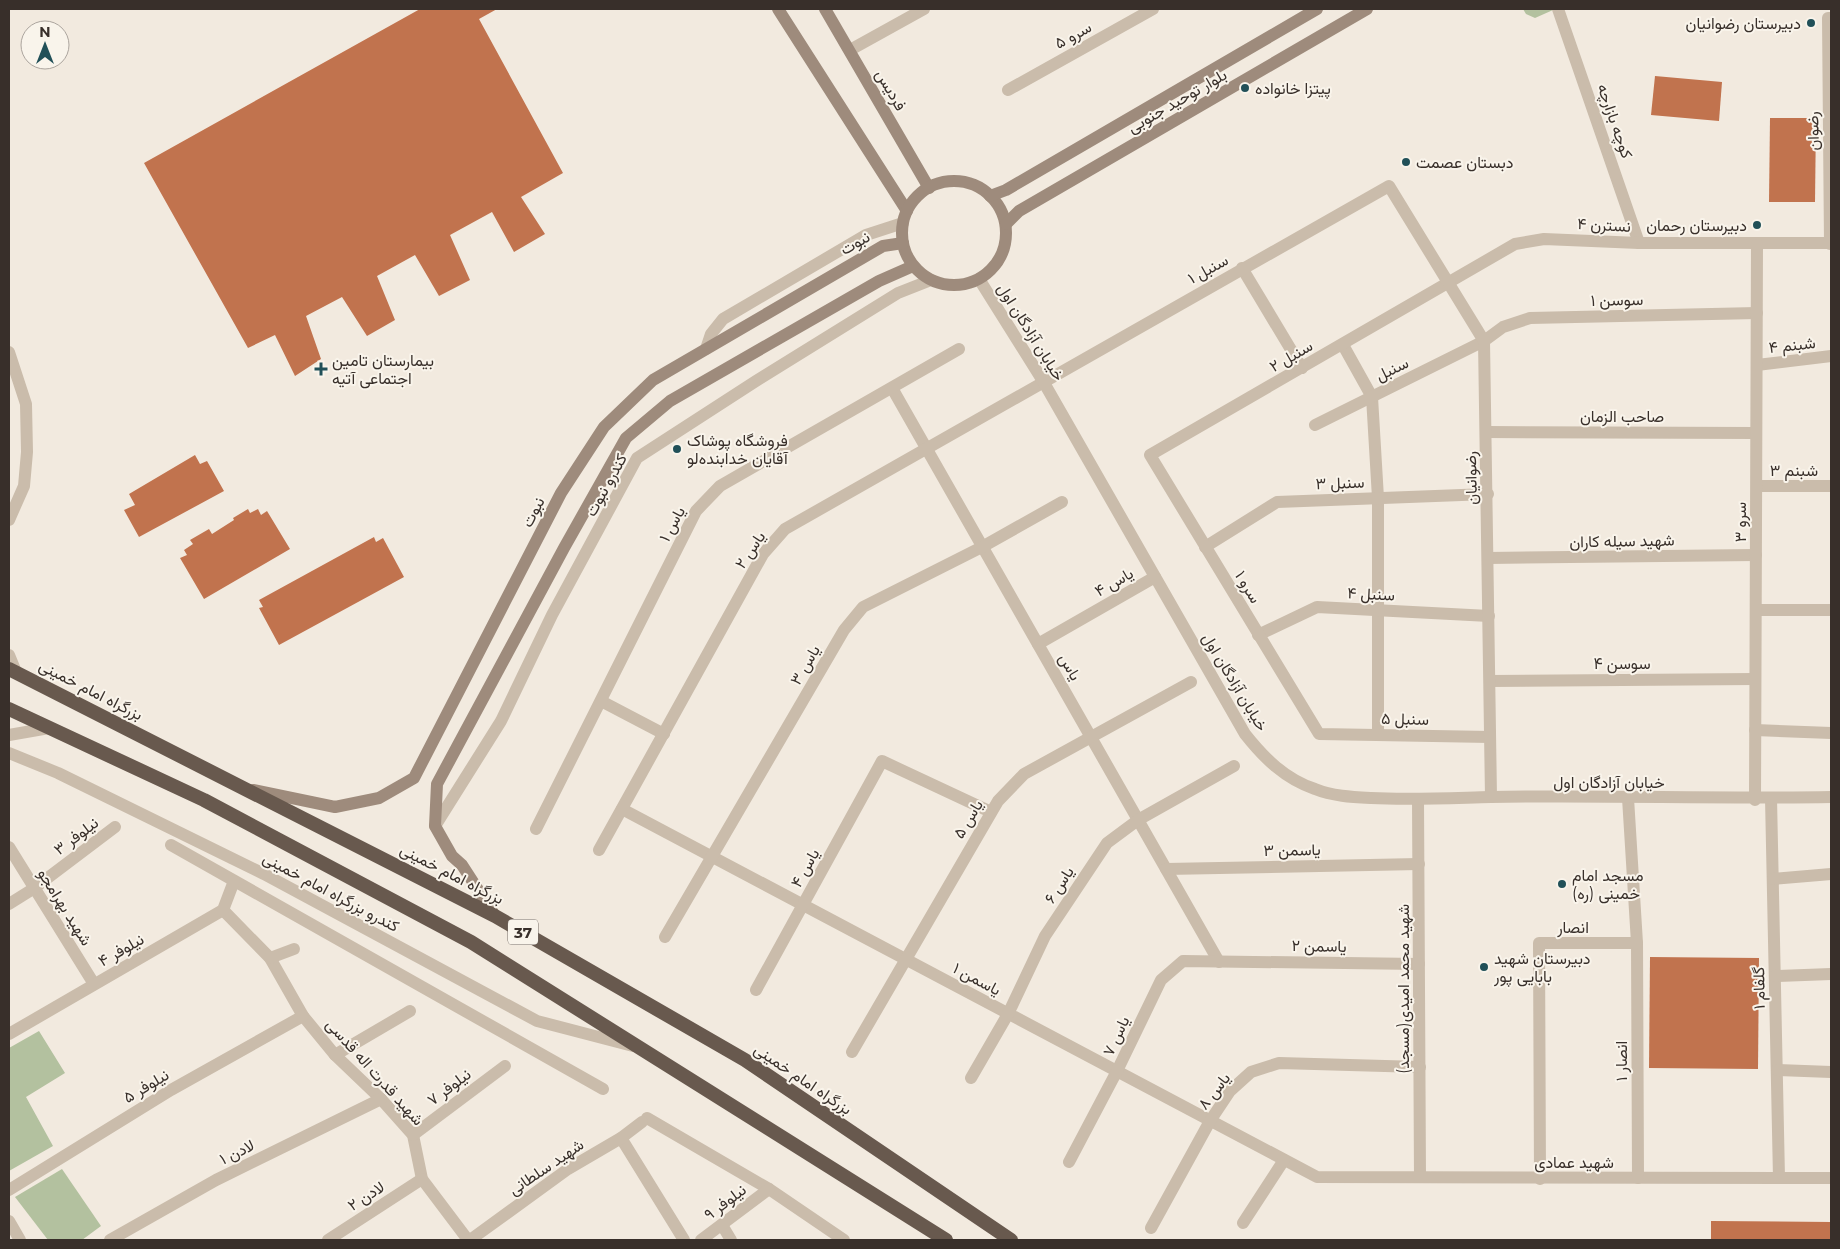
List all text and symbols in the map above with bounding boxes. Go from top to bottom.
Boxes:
place label: دبیرستان رضوانیان [1686,14,1801,34]
street label: سرو ۵ [1051,17,1095,54]
marker: دبیرستان رضوانیان [1805,17,1817,29]
north arrow [20,20,70,70]
text: N [39,23,51,41]
street label: بلوار توحید جنوبی [1124,65,1230,138]
street label: فردیس [871,66,910,115]
place label: پیتزا خانواده [1255,79,1331,100]
street label: کوچه بازارچه [1591,81,1637,161]
marker: پیتزا خانواده [1239,82,1251,94]
street label: رضوان [1803,111,1824,151]
place label: دبستان عصمت [1416,153,1513,172]
marker: دبستان عصمت [1400,156,1412,168]
street label: نسترن ۴ [1577,214,1631,237]
place label: دبیرستان رحمان [1646,216,1747,236]
marker: دبیرستان رحمان [1751,219,1763,231]
street label: نبوت [837,227,874,260]
street label: سنبل ۱ [1185,250,1232,289]
street label: خیابان آزادگان اول [993,280,1069,385]
street label: سوسن ۱ [1590,290,1644,311]
street label: شبنم ۴ [1768,333,1816,358]
street label: سنبل ۲ [1266,336,1317,377]
place label: بیمارستان تامین اجتماعی آتیه [332,351,434,389]
street label: سنبل [1372,353,1412,386]
marker: بیمارستان تامین اجتماعی آتیه [314,362,328,376]
street label: صاحب الزمان [1580,407,1664,427]
place label: فروشگاه پوشاک آقایان خدابنده‌لو [687,431,789,469]
marker: فروشگاه پوشاک آقایان خدابنده‌لو [671,443,683,455]
street label: کندرو نبوت [581,450,632,520]
street label: رضوانیان [1461,451,1482,505]
street label: شبنم ۳ [1770,461,1818,481]
street label: سنبل ۳ [1315,473,1365,494]
street label: نبوت [517,494,549,531]
street label: سرو ۳ [1731,502,1751,542]
street label: یاس ۱ [655,503,690,545]
street label: یاس ۲ [731,528,770,573]
street label: شهید سیله کاران [1569,531,1675,552]
street label: یاس ۴ [1091,563,1137,601]
street label: سرو ۱ [1230,567,1265,607]
street label: سنبل ۴ [1347,583,1395,606]
street label: خیابان آزادگان اول [1197,629,1272,735]
street label: یاس ۳ [786,642,825,689]
street label: یاس [1054,650,1085,684]
street label: سوسن ۴ [1593,654,1651,674]
street label: بزرگراه امام خمینی [36,656,146,725]
street label: سنبل ۵ [1381,709,1429,730]
street label: خیابان آزادگان اول [1553,773,1665,793]
street label: یاس ۵ [949,796,988,842]
street label: نیلوفر ۳ [50,813,103,860]
street label: بزرگراه امام خمینی [397,840,507,909]
street label: یاسمن ۳ [1263,840,1321,861]
street label: یاس ۴ [787,845,824,891]
street label: کندرو بزرگراه امام خمینی [259,848,402,937]
street label: یاس ۶ [1040,863,1079,908]
street label: شهید بهرامجو [33,865,96,950]
place label: مسجد امام خمینی (ره) [1572,866,1644,904]
marker: مسجد امام خمینی (ره) [1556,878,1568,890]
street label: (مسجد)شهید محمد امیدی [1394,904,1414,1074]
street label: انصار [1556,918,1589,938]
road number: 37 [508,920,538,944]
street label: نیلوفر ۴ [95,929,148,971]
street label: یاسمن ۲ [1291,936,1347,957]
place label: دبیرستان شهید بابایی پور [1493,949,1591,988]
street label: یاسمن ۱ [949,959,1004,1000]
marker: دبیرستان شهید بابایی پور [1478,961,1490,973]
street label: گلفام ۱ [1749,966,1770,1009]
street label: یاس ۷ [1099,1013,1134,1059]
street label: شهید قدرت اله قدسی [321,1015,428,1130]
street label: بزرگراه امام خمینی [750,1039,855,1120]
street label: انصار ۱ [1612,1041,1632,1081]
street label: نیلوفر ۷ [423,1064,475,1110]
street label: نیلوفر ۵ [120,1065,173,1108]
street label: یاس ۸ [1194,1069,1235,1114]
street label: لادن ۱ [216,1135,258,1169]
street label: شهید سلطانی [505,1135,588,1200]
street label: شهید عمادی [1534,1153,1614,1173]
street label: لادن ۲ [344,1177,388,1215]
street label: نیلوفر ۹ [700,1180,750,1225]

